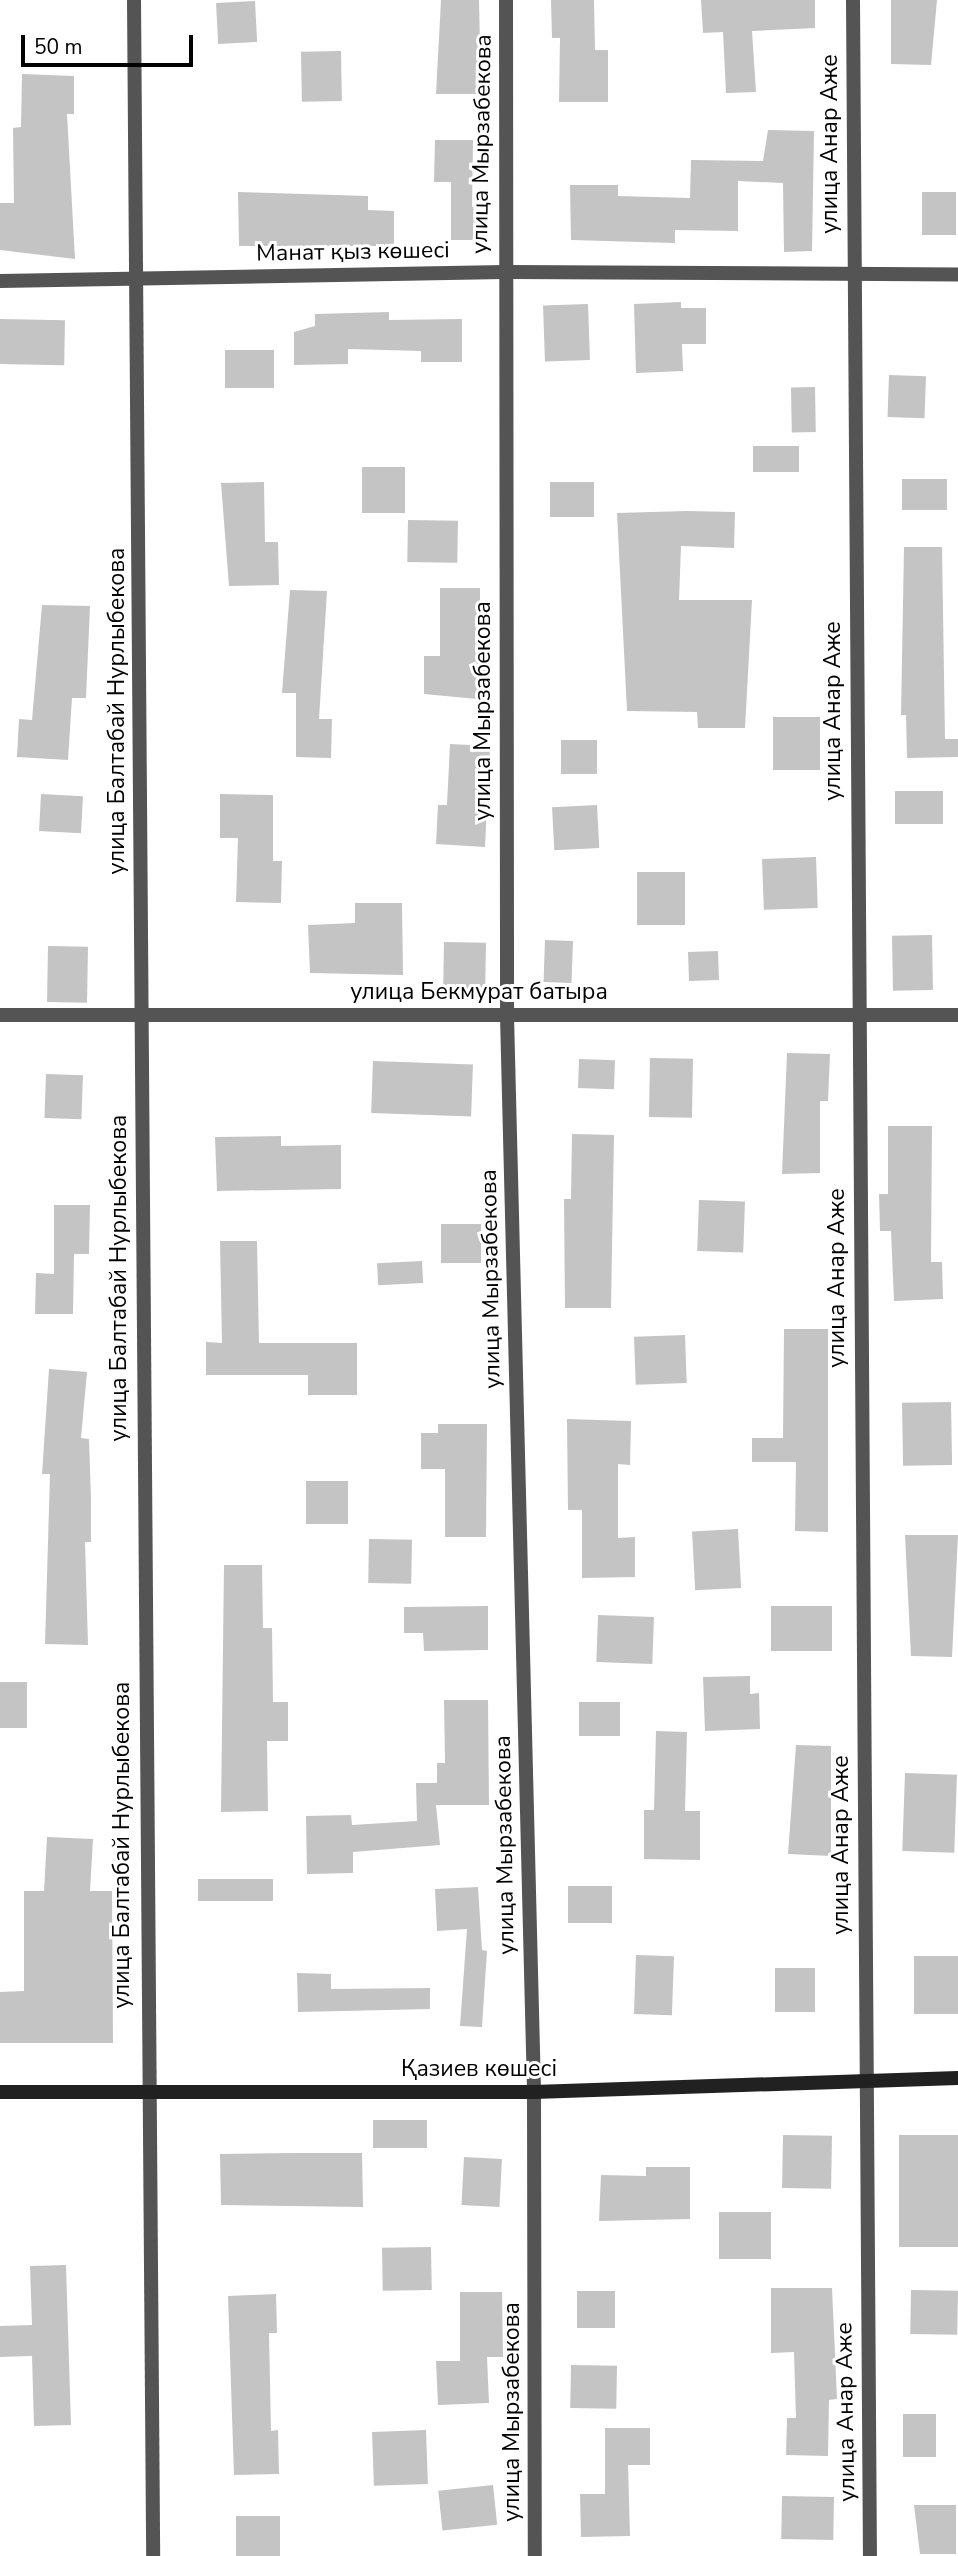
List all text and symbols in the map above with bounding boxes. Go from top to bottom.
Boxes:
scale bar [24,21,196,65]
text: 50 m [34,33,83,61]
street label: улица Мырзабекова [466,34,498,254]
street label: улица Анар Аже [816,54,844,234]
street label: Манат қыз көшесі [256,237,450,267]
street label: улица Балтабай Нурлыбекова [103,548,131,874]
street label: улица Мырзабекова [469,601,497,821]
street label: улица Анар Аже [819,621,847,801]
street label: улица Бекмурат батыра [350,978,608,1006]
street label: улица Балтабай Нурлыбекова [105,1115,133,1441]
street label: улица Мырзабекова [475,1169,507,1389]
street label: улица Анар Аже [823,1188,851,1368]
street label: улица Балтабай Нурлыбекова [108,1682,136,2008]
street label: улица Мырзабекова [489,1735,521,1955]
street label: улица Анар Аже [827,1755,855,1935]
street label: Қазиев көшесі [401,2055,557,2083]
street label: улица Мырзабекова [498,2302,526,2522]
street label: улица Анар Аже [831,2322,861,2502]

